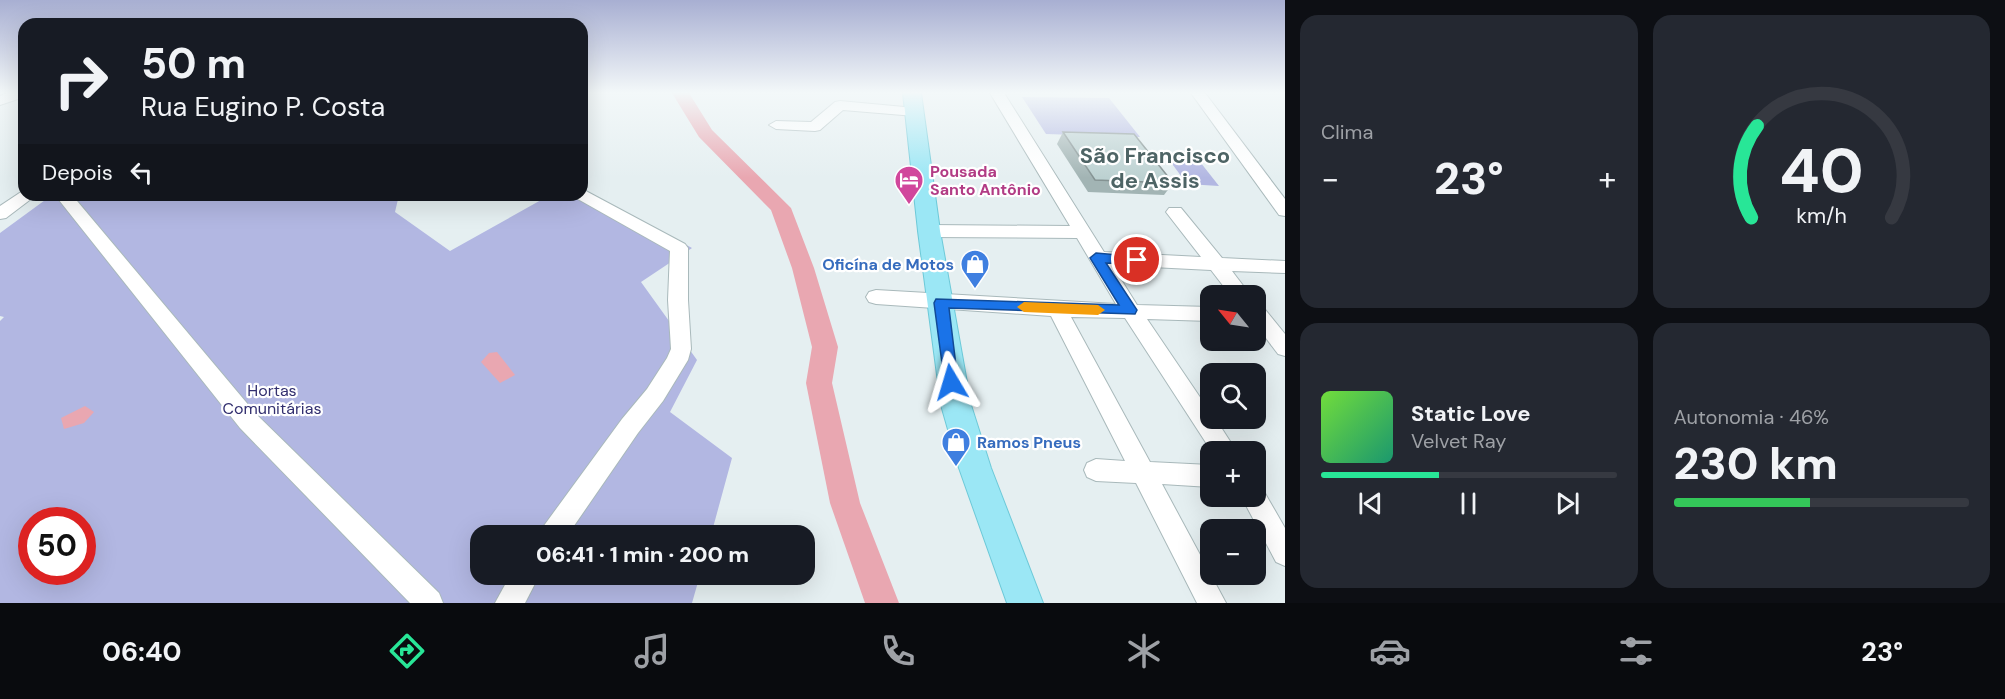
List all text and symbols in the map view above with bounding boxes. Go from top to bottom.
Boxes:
text: 50 m [141,36,246,91]
icon: right [42,42,120,120]
text: Rua Eugino P. Costa [141,89,385,124]
text: Clima [1321,119,1373,145]
text: 40 [1779,130,1863,211]
district label: São Francisco de Assis [1080,141,1230,195]
text: 23° [1434,149,1504,208]
icon: left [125,156,158,189]
text: − [1321,157,1339,200]
text: + [1598,157,1617,200]
text: Depois [42,158,113,187]
place label: Pousada Santo Antônio [930,161,1041,200]
hotel icon: Pousada Santo Antônio [893,164,925,206]
text: km/h [1796,203,1847,231]
pin [1111,234,1162,285]
icon: arrive [1120,243,1153,276]
shop icon: Oficína de Motos [959,248,991,290]
place label: Oficína de Motos [822,254,954,275]
north arrow [1200,285,1266,351]
map controls [1200,285,1266,585]
position arrow [919,350,983,414]
button: search [1200,363,1266,429]
park label: Hortas Comunitárias [223,380,321,419]
text: Static Love [1411,399,1531,428]
text: Autonomia · 46% [1674,404,1829,430]
shop icon: Ramos Pneus [940,426,972,468]
text: Velvet Ray [1411,428,1506,454]
place label: Ramos Pneus [977,432,1081,453]
text: 230 km [1674,434,1838,493]
button: + [1200,441,1266,507]
icon: previous [1354,487,1387,520]
icon: pause [1452,487,1485,520]
icon: next [1551,487,1584,520]
speed limit sign: 50 [18,507,96,585]
button: − [1200,519,1266,585]
text: 06:41 · 1 min · 200 m [536,540,749,569]
icon: directions [386,630,428,672]
icon: music [631,630,673,672]
icon: phone [877,630,919,672]
icon: climate [1123,630,1165,672]
icon: car [1369,630,1411,672]
icon: filters [1615,630,1657,672]
text: 06:40 [102,634,182,669]
text: 23° [1861,634,1903,669]

